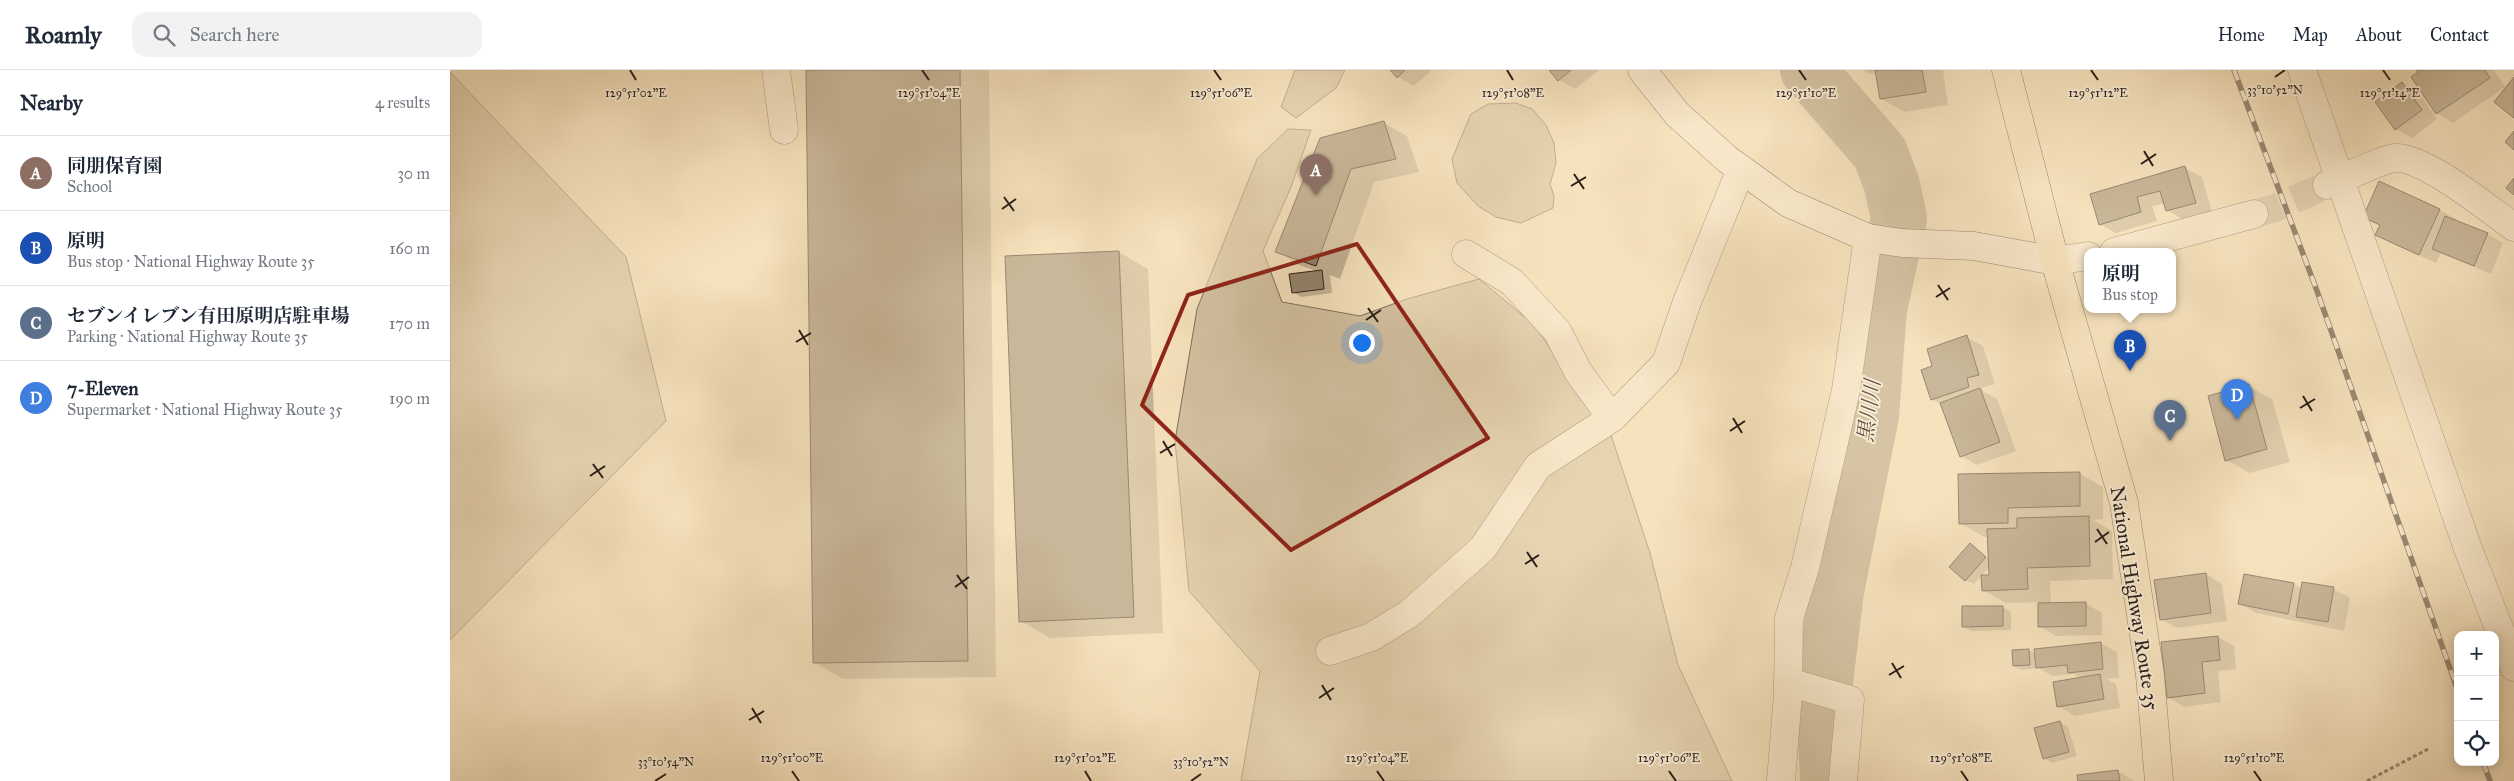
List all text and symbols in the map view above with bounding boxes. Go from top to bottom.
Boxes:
search box [132,12,482,57]
text: Roamly [25,20,102,50]
icon: search [150,21,178,49]
text: Search here [190,23,280,46]
text: Home [2218,24,2265,46]
text: Map [2293,24,2328,46]
text: About [2356,24,2402,46]
text: Contact [2430,24,2489,46]
text: 33°10'52"N [2247,83,2303,97]
text: 129°51'02"E [605,86,667,100]
text: 129°51'04"E [898,86,961,100]
text: 129°51'06"E [1190,86,1252,100]
text: 129°51'08"E [1482,86,1545,100]
text: 129°51'10"E [1776,86,1837,100]
text: 129°51'12"E [2068,86,2128,100]
text: 129°51'14"E [2360,86,2421,100]
text: Nearby [20,90,83,116]
text: 4 results [375,93,430,112]
text: 同朋保育園 [67,154,162,177]
pin: A [1300,154,1332,195]
text: A [31,164,41,183]
text: 30 m [397,164,430,183]
text: School [67,177,112,196]
text: 原明 [67,229,105,252]
text: B [31,239,41,258]
text: 160 m [389,239,430,258]
popup [2084,248,2176,313]
text: Bus stop · National Highway Route 35 [67,252,315,271]
text: 原明 [2102,262,2140,285]
text: Bus stop [2102,285,2158,304]
text: セブンイレブン有田原明店駐車場 [67,304,350,327]
text: C [31,314,41,333]
text: 170 m [389,314,430,333]
text: Parking · National Highway Route 35 [67,327,308,346]
your location [1349,330,1375,356]
pin: B [2114,330,2146,371]
water label: 黒川川 [1852,376,1886,444]
text: 7-Eleven [67,377,139,400]
pin: D [2221,379,2253,420]
text: D [30,389,42,408]
text: 190 m [389,389,430,408]
text: Supermarket · National Highway Route 35 [67,400,343,419]
pin: C [2154,400,2186,441]
street label: National Highway Route 35 [2104,484,2165,712]
map controls [2454,631,2499,766]
button: + [2454,631,2499,676]
button: − [2454,676,2499,721]
button: locate [2454,721,2499,766]
text: 129°51'00"E [761,751,824,765]
text: 129°51'02"E [1054,751,1116,765]
text: 129°51'04"E [1346,751,1409,765]
text: 129°51'06"E [1638,751,1700,765]
text: 129°51'08"E [1930,751,1993,765]
text: 129°51'10"E [2224,751,2285,765]
text: 33°10'54"N [638,755,694,769]
text: 33°10'52"N [1173,755,1229,769]

